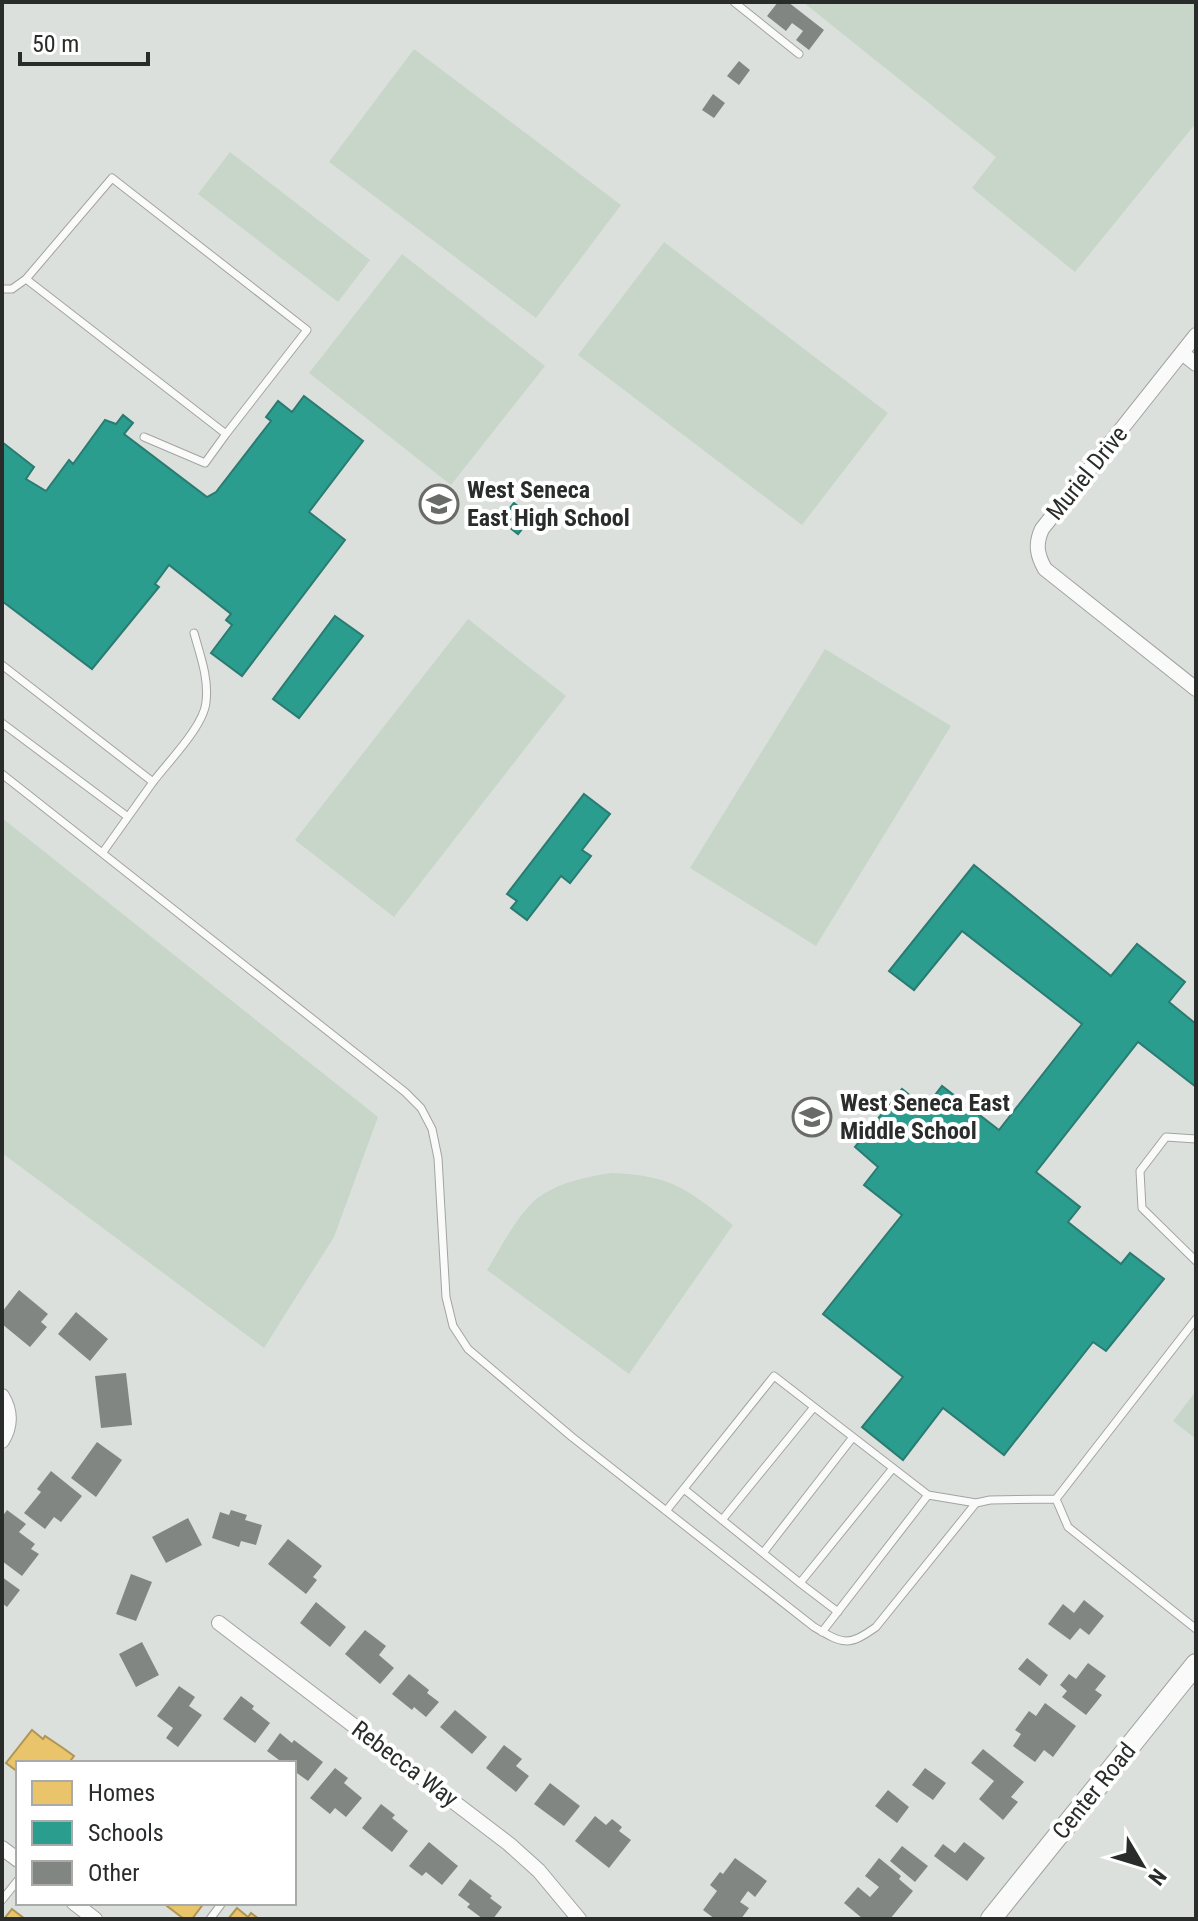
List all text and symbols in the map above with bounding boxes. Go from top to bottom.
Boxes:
scale bar [20,16,148,66]
text: 50 m [32,30,79,58]
street label: Muriel Drive [1041,420,1133,526]
place label: West Seneca East High School [467,476,630,532]
school or university icon: West Seneca East High School [418,483,460,525]
place label: West Seneca East Middle School [840,1089,1010,1145]
school or university icon: West Seneca East Middle School [791,1096,833,1138]
street label: Rebecca Way [346,1715,464,1813]
street label: Center Road [1047,1737,1141,1845]
legend [16,1761,296,1905]
text: Homes [88,1779,155,1807]
text: Schools [88,1819,164,1847]
north arrow [1102,1825,1182,1905]
text: Other [88,1859,140,1887]
text: N [1143,1864,1171,1890]

